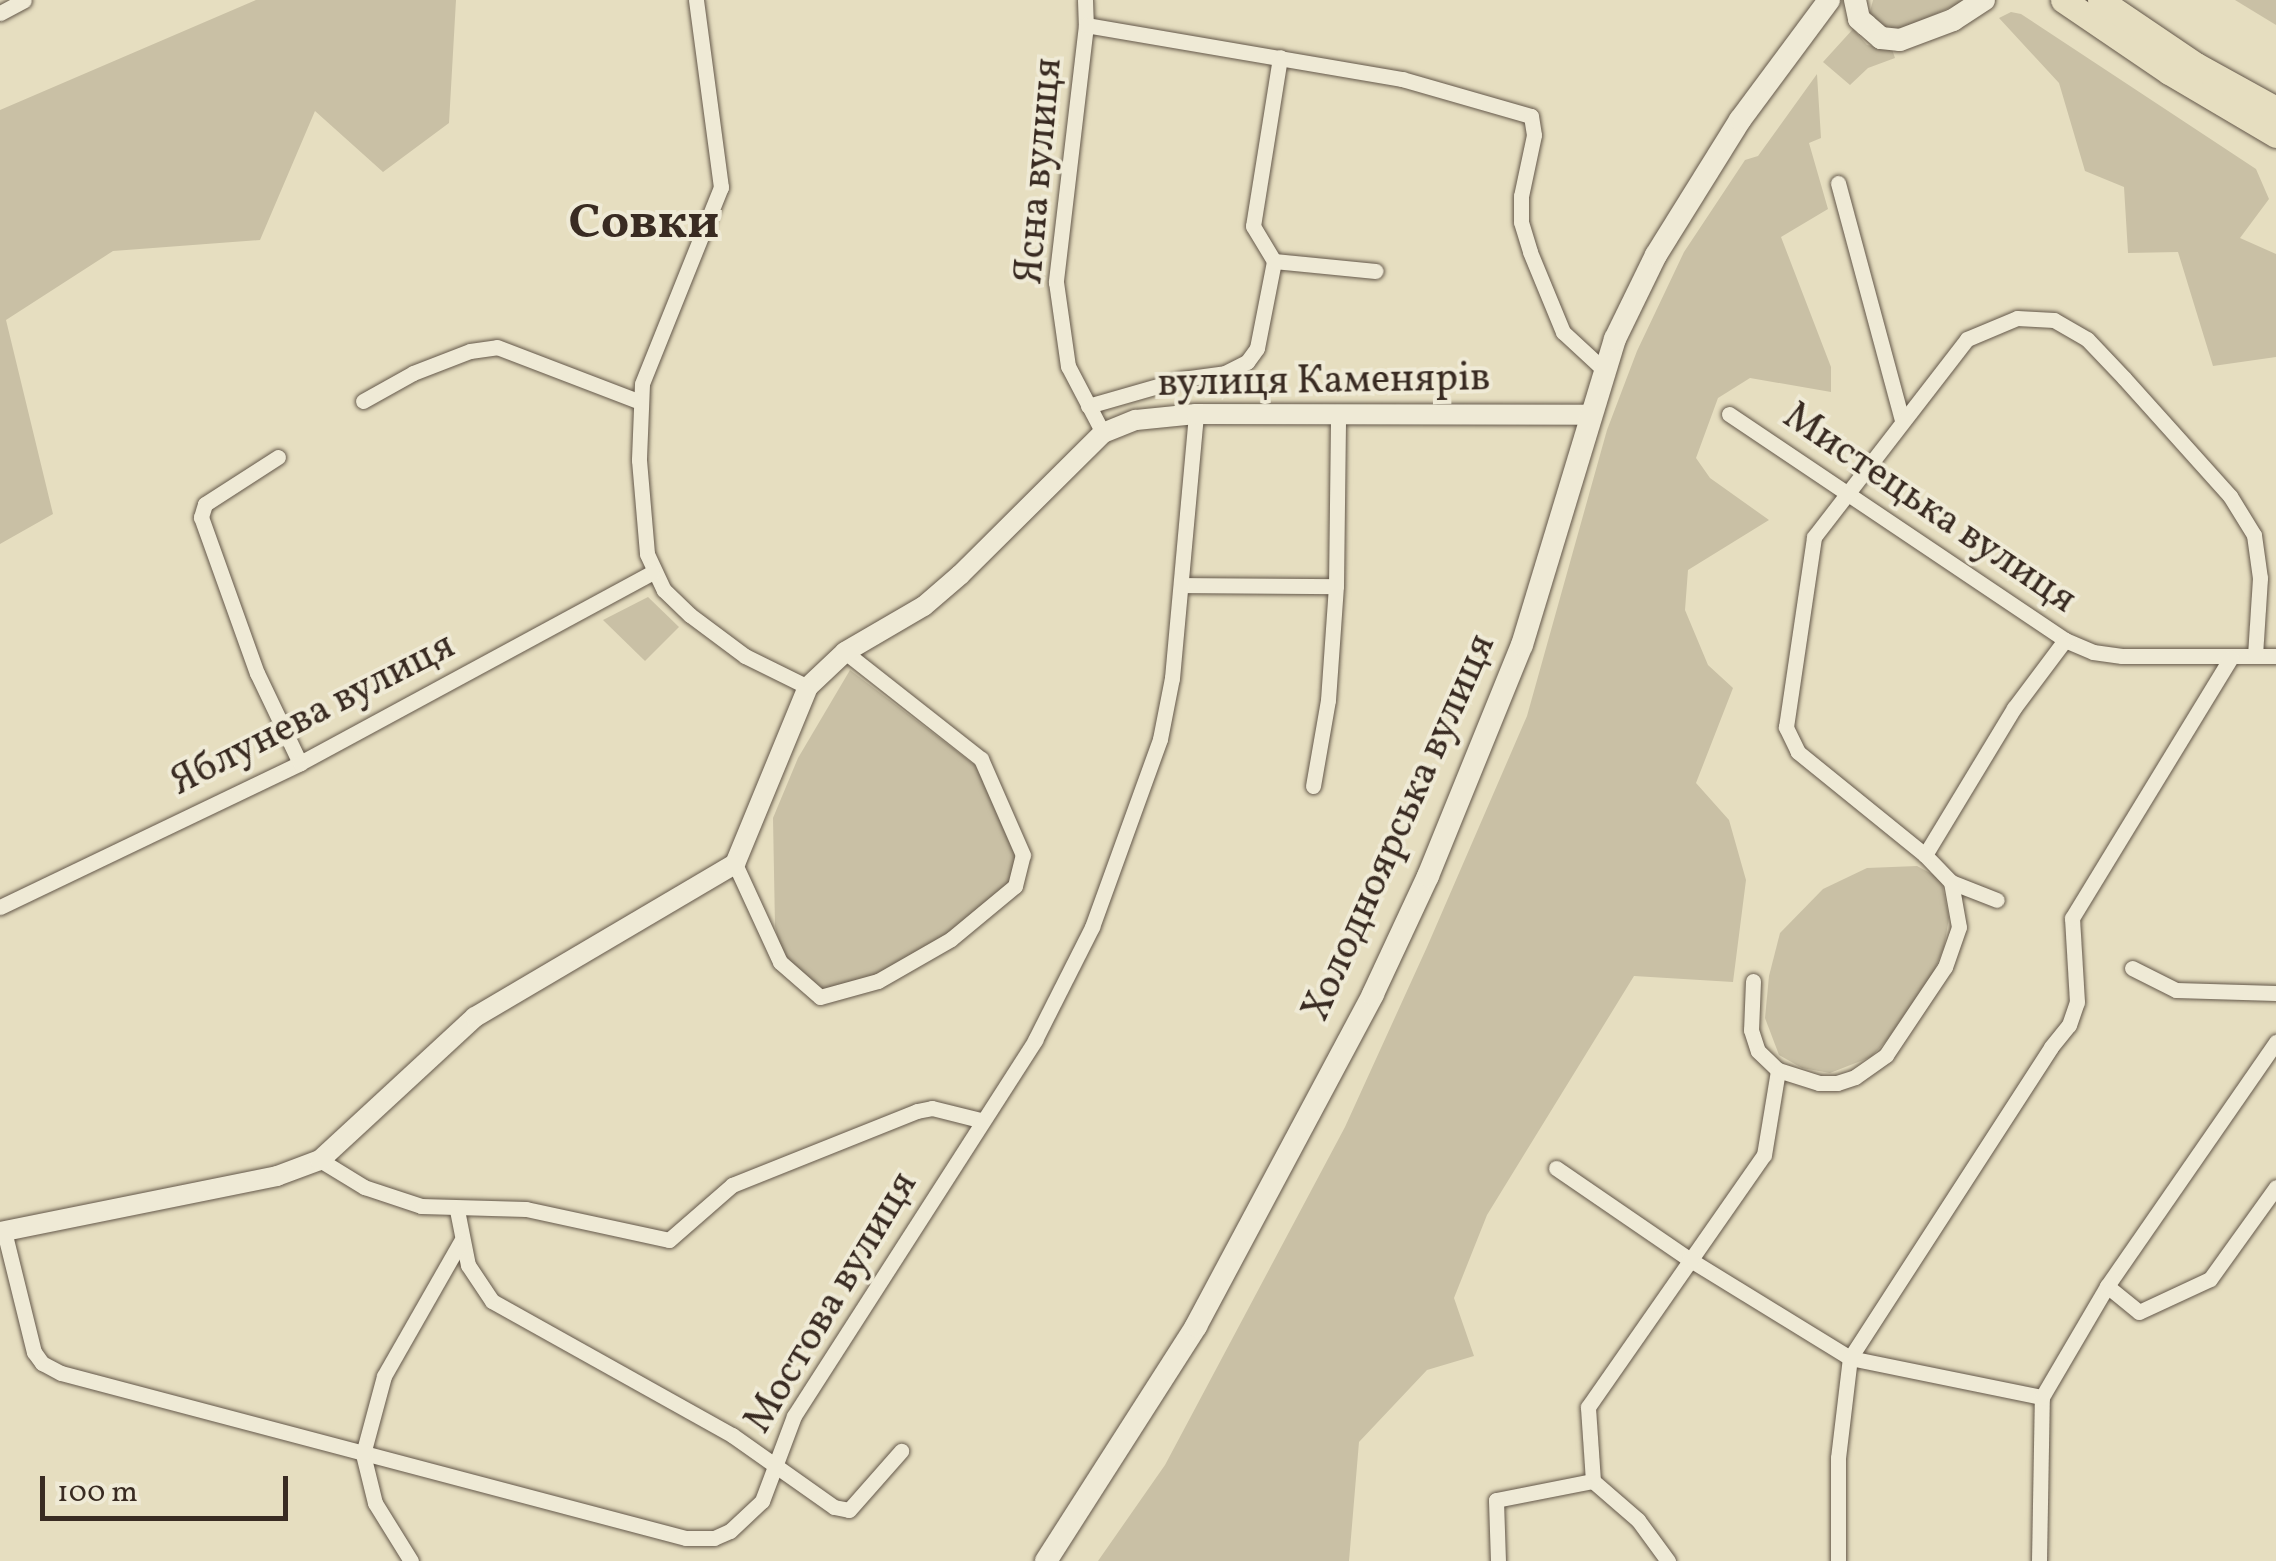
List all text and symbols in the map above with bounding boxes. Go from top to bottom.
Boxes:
street label: Ясна вулиця [1006,56,1074,286]
district label: Совки [569,195,719,255]
street label: вулиця Каменярів [1157,355,1491,409]
street label: Мистецька вулиця [1773,393,2085,625]
street label: Яблунева вулиця [163,623,463,807]
street label: Холодноярська вулиця [1293,627,1507,1029]
street label: Мостова вулиця [735,1164,929,1442]
scale bar [45,1456,292,1518]
text: 100 m [57,1472,138,1514]

